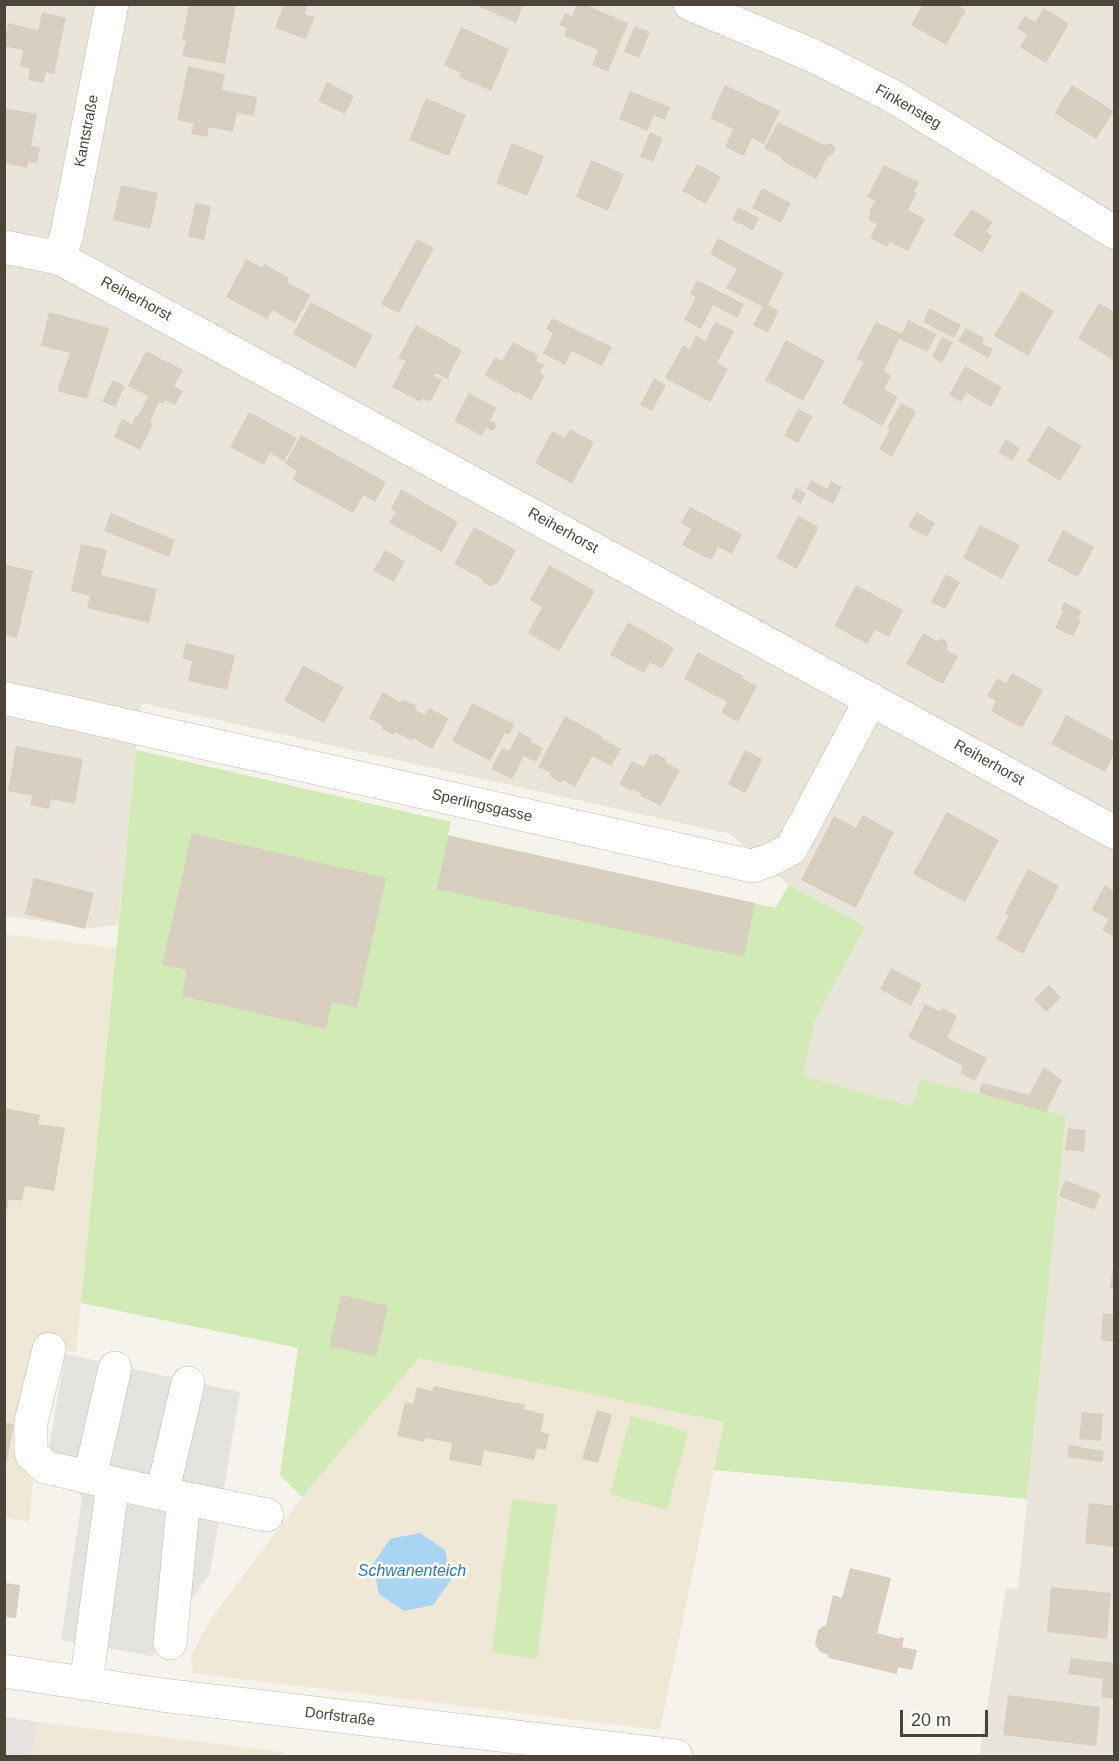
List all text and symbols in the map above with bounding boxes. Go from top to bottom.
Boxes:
street label: Finkensteg [872,81,944,133]
street label: Kantstraße [71,93,103,169]
street label: Reiherhorst [98,273,174,325]
street label: Reiherhorst [525,504,601,558]
street label: Reiherhorst [951,736,1027,790]
street label: Sperlingsgasse [430,786,534,826]
water label: Schwanenteich [358,1562,466,1582]
scale bar [903,1698,992,1736]
street label: Dorfstraße [304,1704,376,1730]
text: 20 m [911,1710,951,1730]

